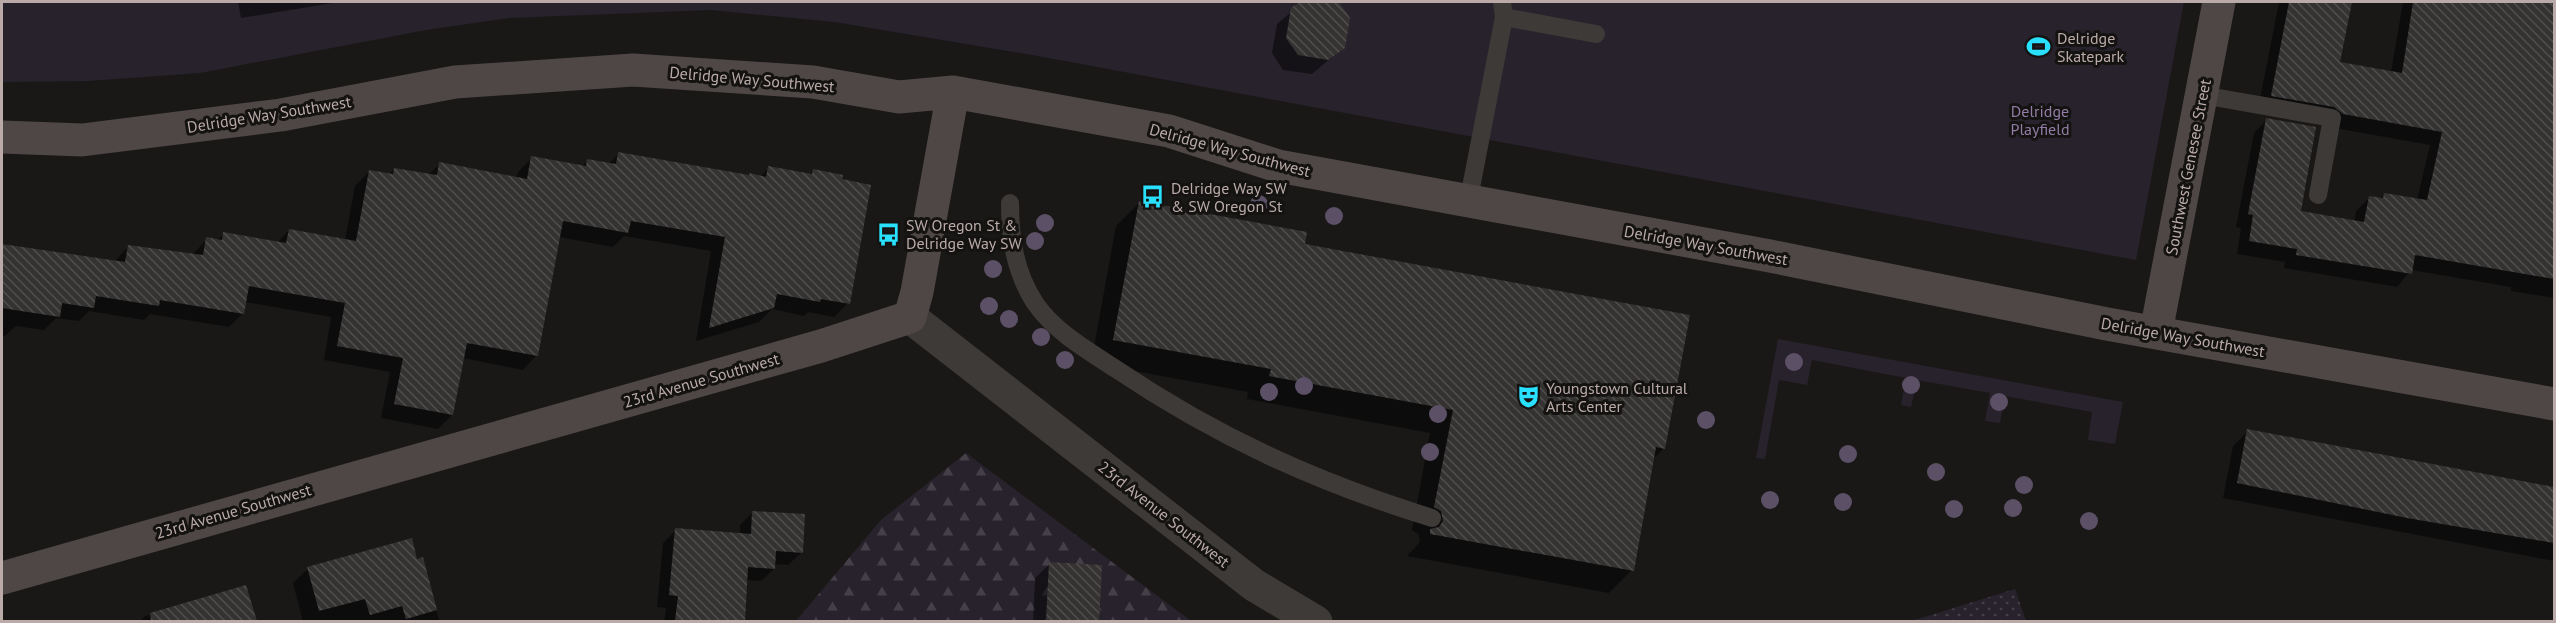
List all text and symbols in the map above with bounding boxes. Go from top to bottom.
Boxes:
place label: Delridge Skatepark [2057,28,2125,66]
sports icon: Delridge Skatepark [2026,34,2052,60]
street label: Delridge Way Southwest [669,62,836,96]
street label: Southwest Genesee Street [2161,77,2215,257]
street label: Delridge Way Southwest [186,91,353,137]
park label: Delridge Playfield [2010,101,2070,139]
street label: Delridge Way Southwest [1147,119,1313,181]
place label: Delridge Way SW & SW Oregon St [1171,178,1287,216]
bus stop icon: Delridge Way SW & SW Oregon St [1140,184,1166,210]
place label: SW Oregon St & Delridge Way SW [906,215,1022,253]
bus stop icon: SW Oregon St & Delridge Way SW [875,221,901,247]
street label: Delridge Way Southwest [1623,221,1790,269]
street label: Delridge Way Southwest [2100,313,2267,361]
street label: 23rd Avenue Southwest [621,348,782,412]
place label: Youngstown Cultural Arts Center [1546,378,1688,416]
theatre icon: Youngstown Cultural Arts Center [1515,384,1541,410]
street label: 23rd Avenue Southwest [1094,456,1234,572]
street label: 23rd Avenue Southwest [153,479,314,543]

